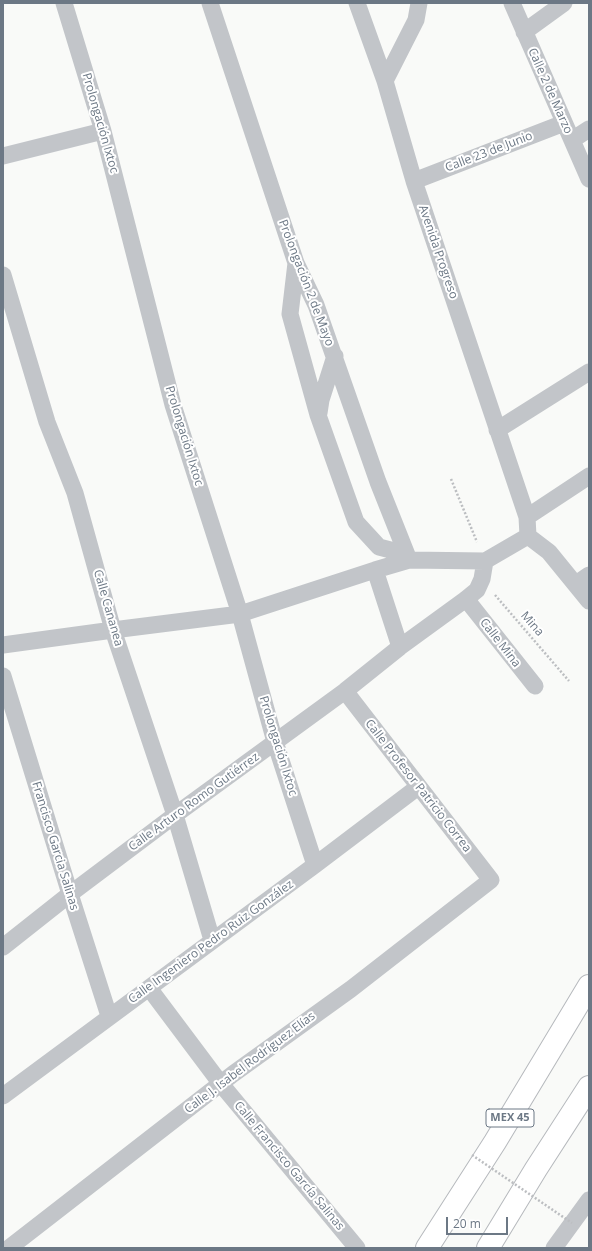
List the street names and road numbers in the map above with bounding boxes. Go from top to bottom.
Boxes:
street label: Calle 2 de Marzo [525,46,575,136]
street label: Prolongación Ixtoc [79,71,121,175]
street label: Calle 23 de Junio [443,129,535,175]
street label: Avenida Progreso [415,203,461,301]
street label: Prolongación 2 de Mayo [275,218,337,348]
street label: Prolongación Ixtoc [162,384,206,488]
street label: Calle Cananea [90,568,126,648]
street label: Mina [517,609,547,639]
street label: Calle Mina [476,616,524,670]
street label: Prolongación Ixtoc [256,694,300,798]
street label: Calle Profesor Patricio Correa [362,717,474,855]
street label: Calle Arturo Romo Gutiérrez [126,750,262,854]
street label: Francisco Garcia Salinas [29,780,81,912]
street label: Calle Ingeniero Pedro Ruiz González [126,877,296,1007]
street label: Calle J. Isabel Rodríguez Elías [182,1009,318,1117]
street label: Calle Francisco García Salinas [231,1099,347,1233]
road number: MEX 45 [486,1109,534,1127]

